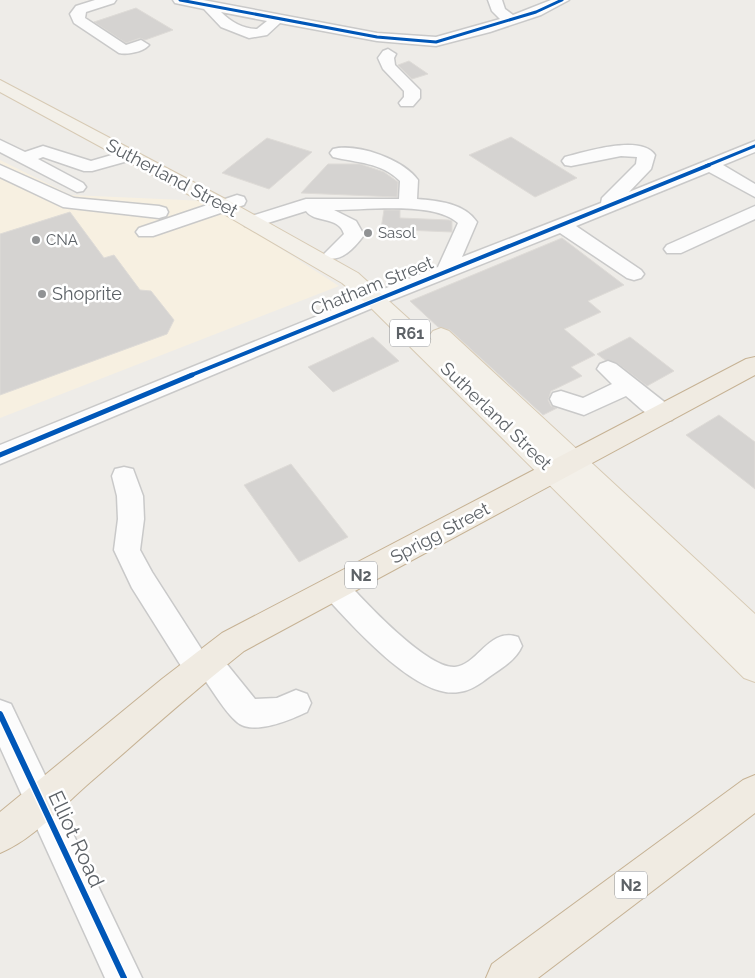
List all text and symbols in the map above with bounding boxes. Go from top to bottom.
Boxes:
street label: Sutherland Street [103,134,242,221]
place label: Sasol [378,224,416,242]
marker: Sasol [362,227,374,239]
place label: CNA [46,231,78,249]
marker: CNA [30,234,42,246]
street label: Chatham Street [308,251,436,320]
place label: Shoprite [52,283,122,304]
marker: Shoprite [36,288,48,300]
road number: R61 [390,319,430,346]
street label: Sutherland Street [437,357,556,474]
street label: Sprigg Street [387,498,493,567]
road number: N2 [345,562,377,588]
street label: Elliot Road [43,786,110,891]
road number: N2 [615,872,647,898]

